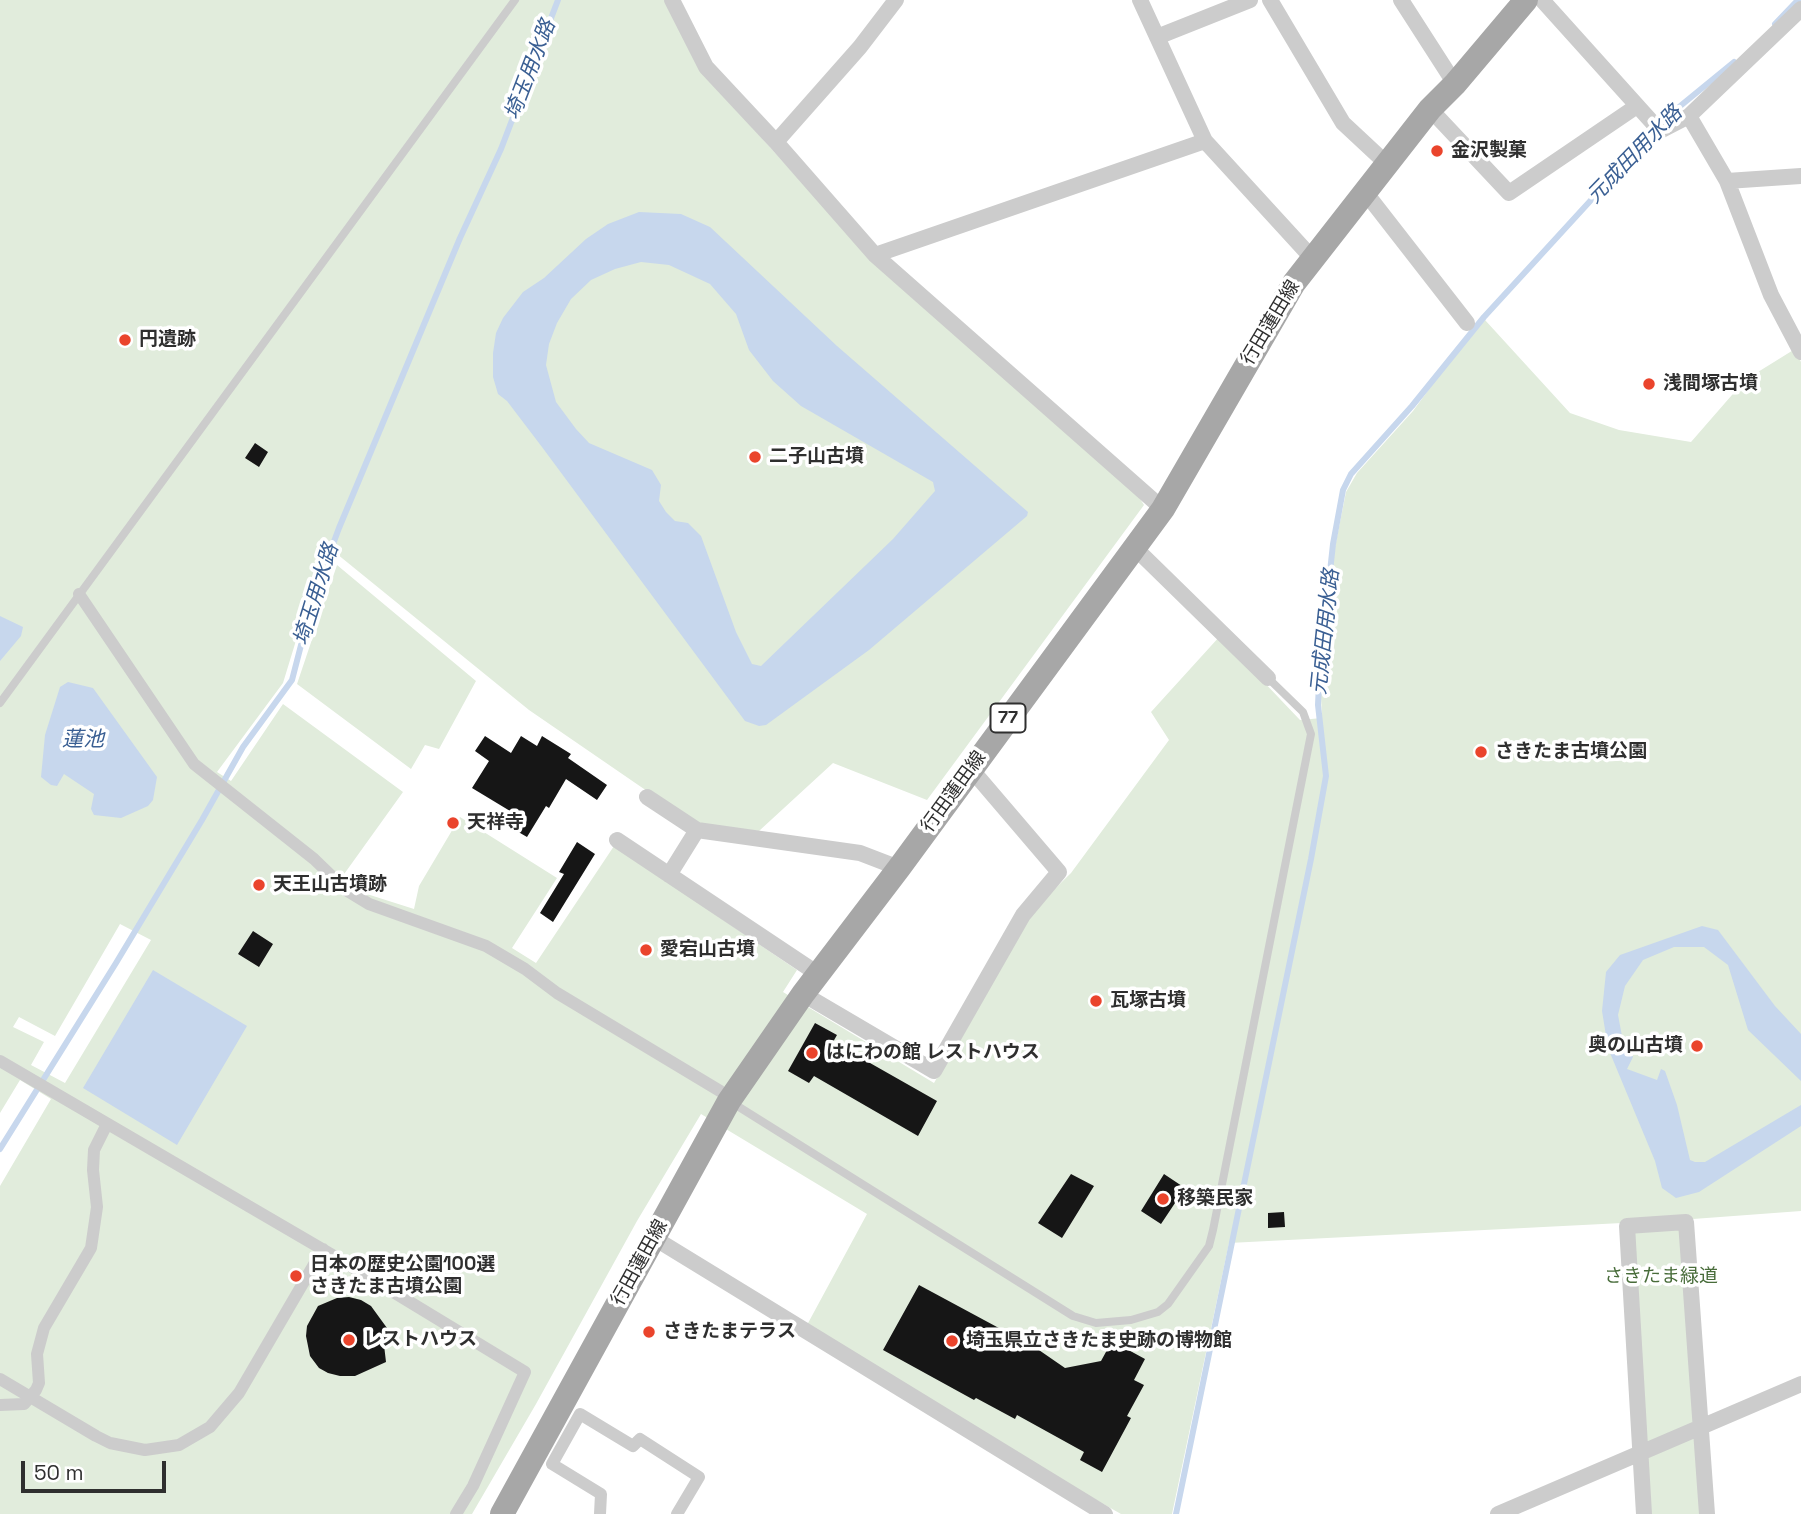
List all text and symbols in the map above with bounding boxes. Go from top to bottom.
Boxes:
water label: 埼玉用水路 [500,16,562,124]
water label: 元成田用水路 [1582,101,1688,209]
place label: 金沢製菓 [1451,140,1527,162]
marker: 金沢製菓 [1429,143,1445,159]
street label: 行田蓮田線 [1237,276,1305,370]
place label: 円遺跡 [139,329,196,351]
marker: 円遺跡 [117,332,133,348]
place label: 浅間塚古墳 [1663,373,1758,395]
marker: 浅間塚古墳 [1641,376,1657,392]
place label: 二子山古墳 [769,446,864,468]
marker: 二子山古墳 [747,449,763,465]
water label: 埼玉用水路 [290,541,344,649]
water label: 元成田用水路 [1307,568,1345,696]
road number: 77 [990,704,1026,732]
water label: 蓮池 [62,727,104,753]
place label: さきたま古墳公園 [1495,741,1647,763]
marker: さきたま古墳公園 [1473,744,1489,760]
street label: 行田蓮田線 [917,747,991,837]
place label: 天祥寺 [467,812,524,834]
marker: 天祥寺 [445,815,461,831]
place label: 天王山古墳跡 [273,874,387,896]
marker: 天王山古墳跡 [251,877,267,893]
place label: 愛宕山古墳 [660,939,755,961]
marker: 愛宕山古墳 [638,942,654,958]
place label: 瓦塚古墳 [1110,990,1186,1012]
marker: 瓦塚古墳 [1088,993,1104,1009]
place label: 奥の山古墳 [1588,1035,1683,1057]
marker: 奥の山古墳 [1689,1038,1705,1054]
place label: はにわの館 レストハウス [826,1042,1040,1064]
marker: はにわの館 レストハウス [804,1045,820,1061]
place label: 移築民家 [1177,1188,1253,1210]
marker: 移築民家 [1155,1191,1171,1207]
street label: 行田蓮田線 [607,1216,673,1310]
place label: 日本の歴史公園100選 さきたま古墳公園 [310,1254,495,1298]
park label: さきたま緑道 [1604,1266,1718,1288]
marker: 日本の歴史公園100選 さきたま古墳公園 [288,1268,304,1284]
place label: さきたまテラス [663,1321,796,1343]
marker: さきたまテラス [641,1324,657,1340]
place label: レストハウス [363,1329,477,1351]
place label: 埼玉県立さきたま史跡の博物館 [966,1330,1232,1352]
marker: レストハウス [341,1332,357,1348]
marker: 埼玉県立さきたま史跡の博物館 [944,1333,960,1349]
scale bar [24,1448,170,1492]
text: 50 m [34,1459,84,1486]

